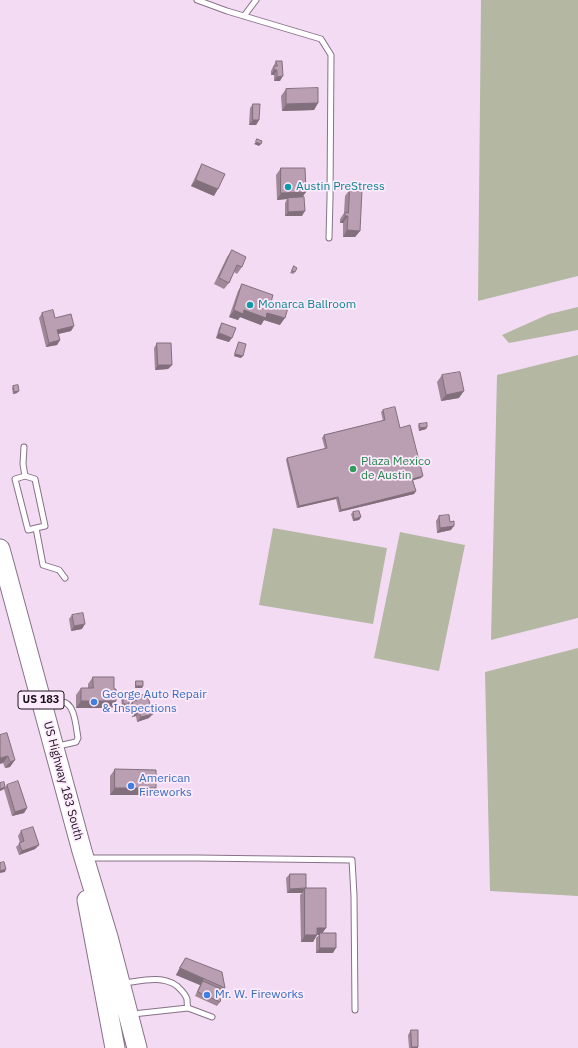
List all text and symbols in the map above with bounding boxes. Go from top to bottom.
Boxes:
place label: Austin PreStress [296,180,385,194]
marker: Austin PreStress [283,182,293,192]
place label: Monarca Ballroom [258,298,356,312]
marker: Monarca Ballroom [245,300,255,310]
place label: Plaza Mexico de Austin [361,455,431,483]
marker: Plaza Mexico de Austin [348,464,358,474]
place label: George Auto Repair & Inspections [102,688,207,716]
road number: US 183 [18,691,64,709]
marker: George Auto Repair & Inspections [89,697,99,707]
street label: US Highway 183 South [40,720,86,842]
place label: American Fireworks [139,772,192,800]
marker: American Fireworks [126,781,136,791]
place label: Mr. W. Fireworks [215,988,304,1002]
marker: Mr. W. Fireworks [202,990,212,1000]

